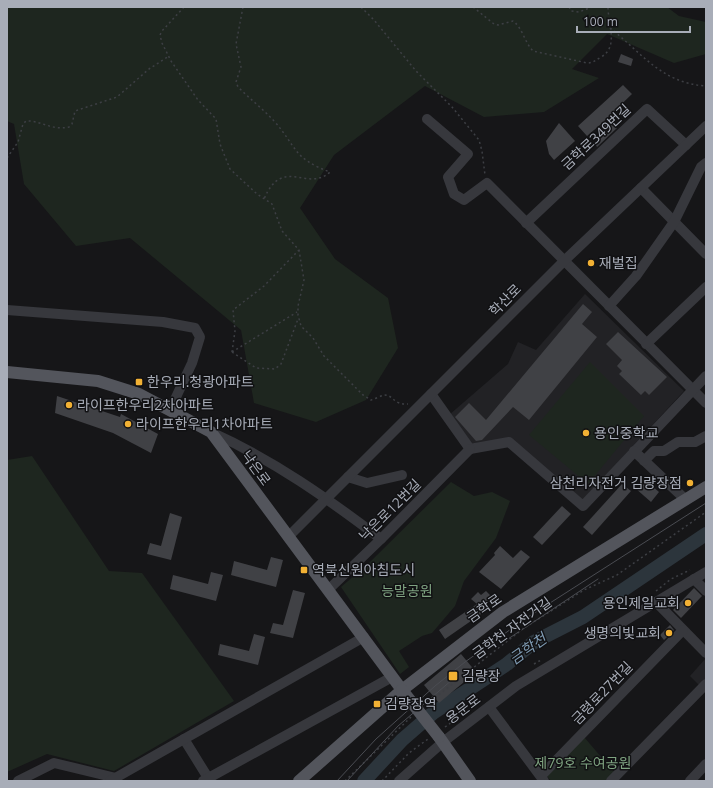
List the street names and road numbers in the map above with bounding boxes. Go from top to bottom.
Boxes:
street label: 금학로349번길 [557,100,634,174]
street label: 학산로 [484,279,525,320]
street label: 낙은로 [237,446,276,489]
street label: 낙은로12번길 [354,474,425,545]
street label: 금학로 [462,589,505,626]
street label: 금학천 자전거길 [469,594,555,662]
street label: 금령로27번길 [567,657,636,728]
street label: 용문로 [442,689,484,728]

